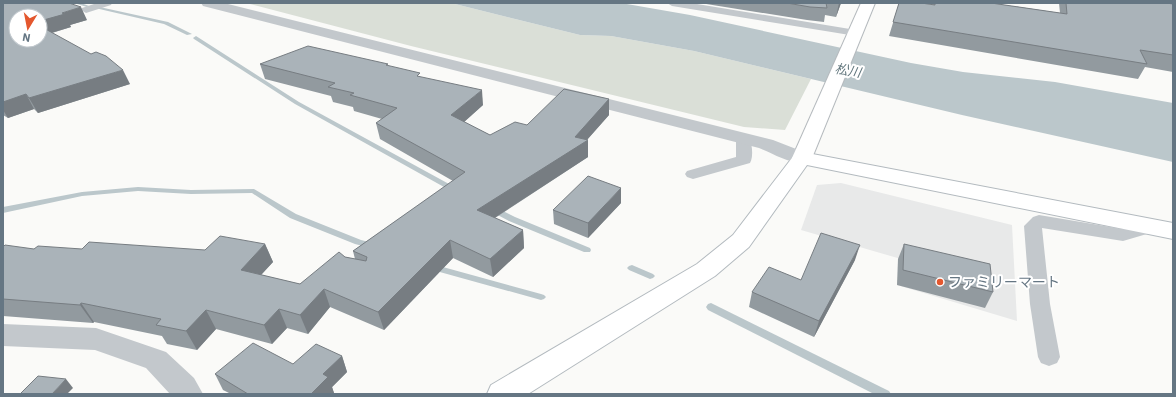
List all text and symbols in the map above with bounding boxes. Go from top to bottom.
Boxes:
north arrow [8,8,48,48]
text: N [21,30,31,45]
water label: 松川 [834,60,864,81]
place label: ファミリーマート [948,273,1060,291]
marker: ファミリーマート [935,277,945,287]

